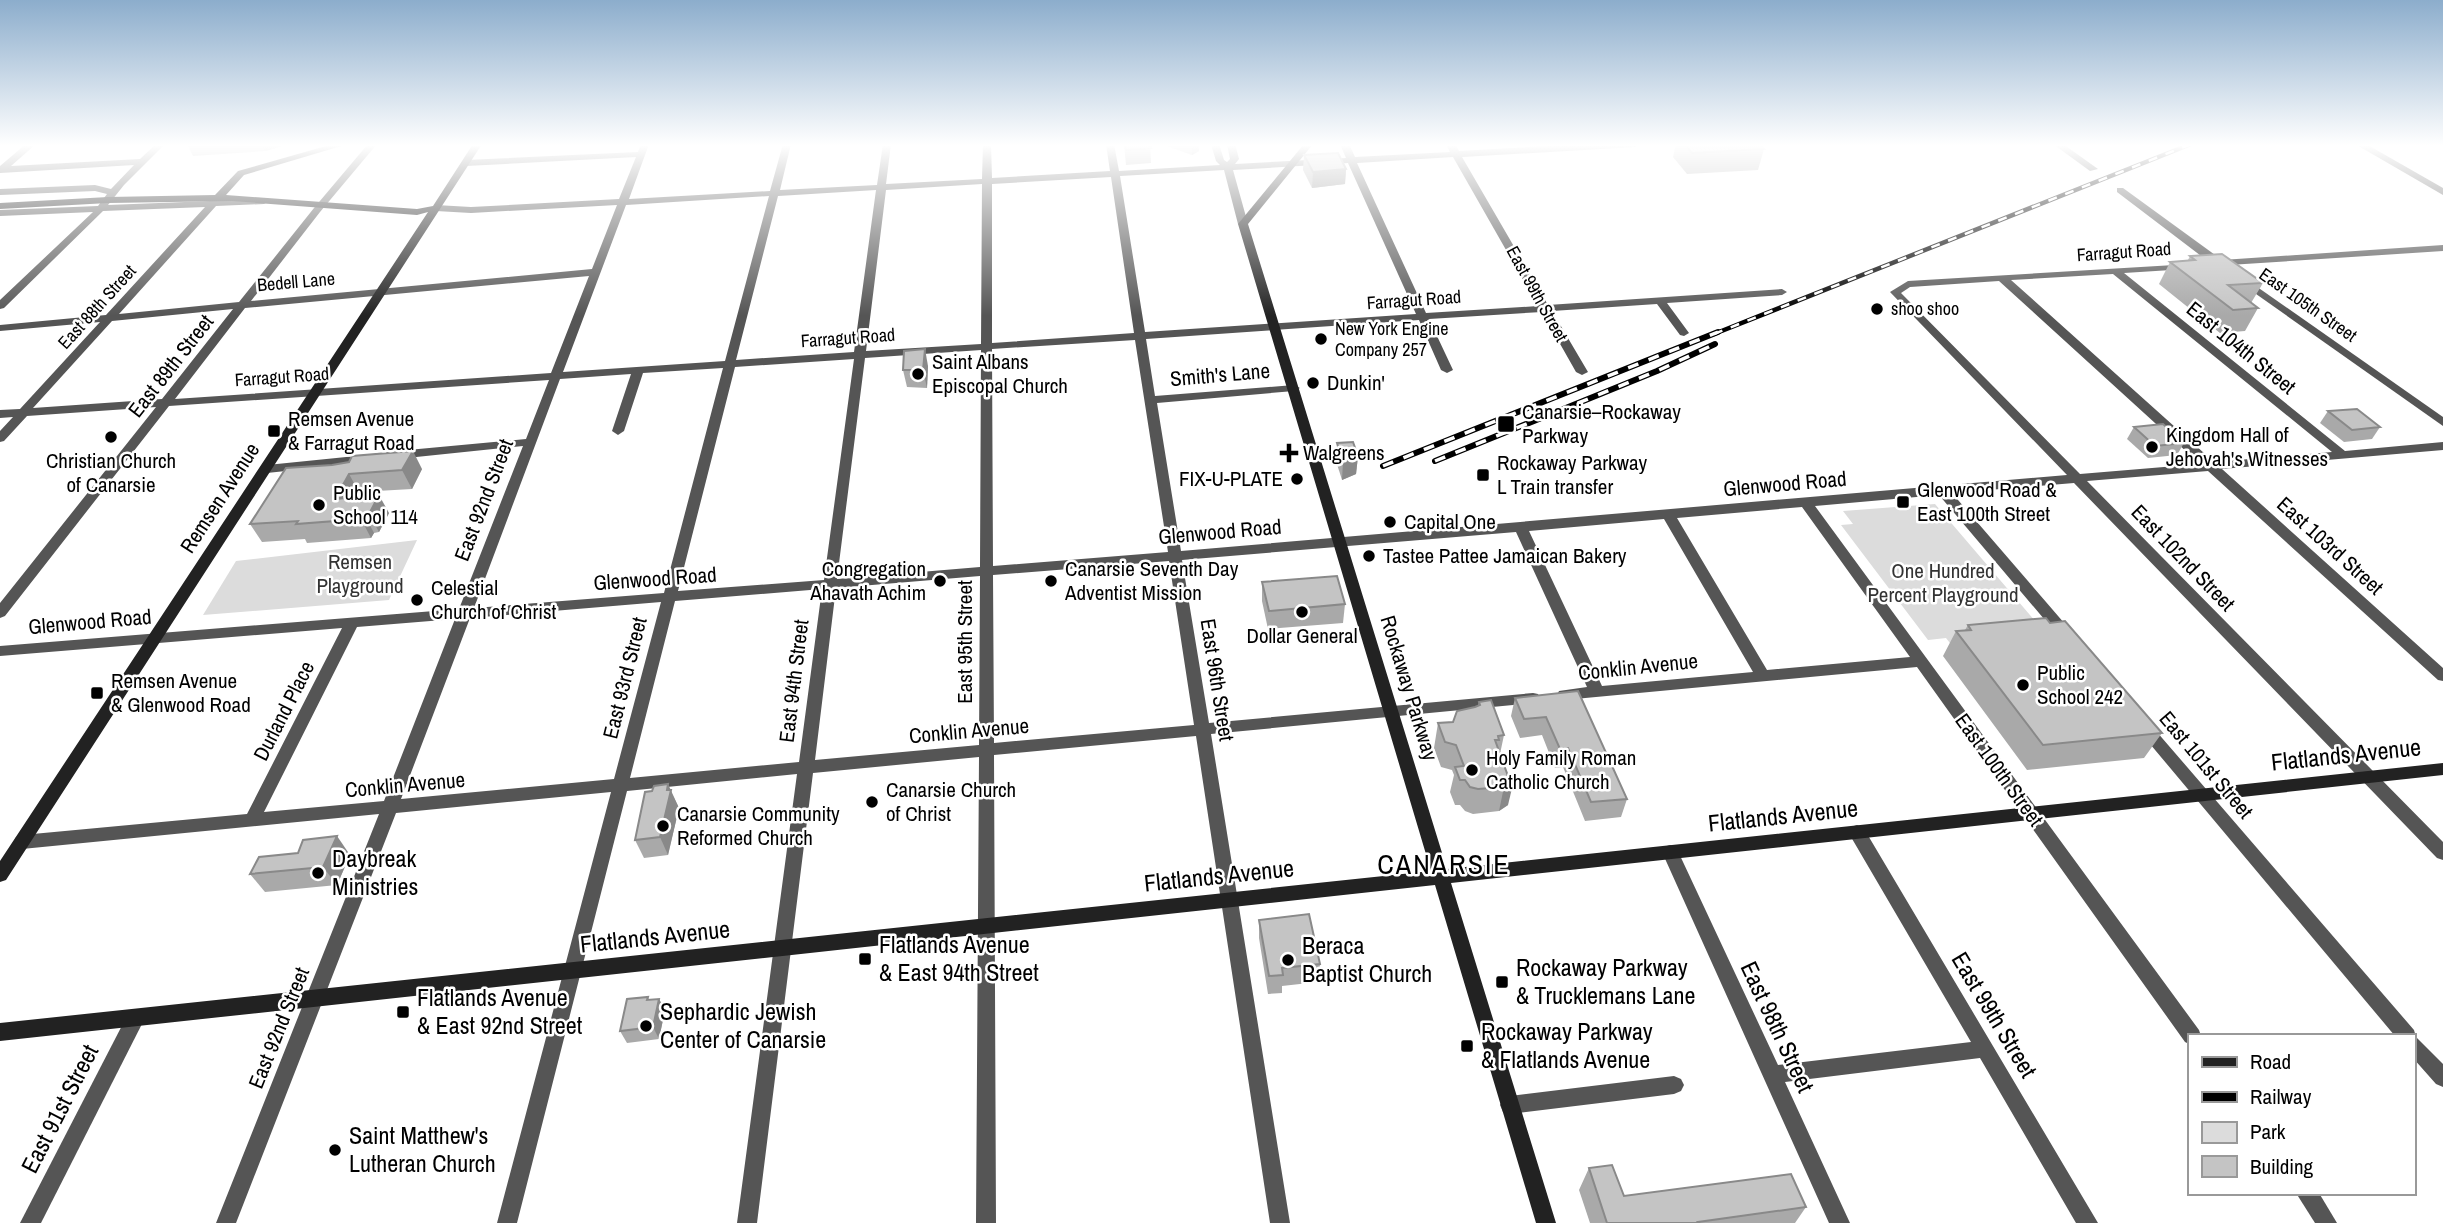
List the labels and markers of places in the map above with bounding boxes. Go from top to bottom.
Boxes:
place label: shoo shoo [1891,296,1959,321]
marker: shoo shoo [1869,301,1885,317]
place label: New York Engine Company 257 [1335,316,1448,362]
marker: New York Engine Company 257 [1313,331,1329,347]
place label: Saint Albans Episcopal Church [932,347,1068,400]
marker: Saint Albans Episcopal Church [910,366,926,382]
place label: Dunkin' [1327,368,1385,397]
marker: Dunkin' [1305,375,1321,391]
place label: Canarsie–Rockaway Parkway [1522,397,1681,450]
place label: Remsen Avenue & Farragut Road [288,404,414,457]
marker: Canarsie–Rockaway Parkway [1496,414,1516,434]
place label: Kingdom Hall of Jehovah's Witnesses [2166,420,2328,473]
marker: Remsen Avenue & Farragut Road [266,423,282,439]
marker: Christian Church of Canarsie [103,429,119,445]
place label: Walgreens [1303,438,1385,467]
marker: Kingdom Hall of Jehovah's Witnesses [2144,439,2160,455]
marker: Walgreens [1281,445,1297,461]
place label: Christian Church of Canarsie [46,446,176,499]
place label: Rockaway Parkway L Train transfer [1497,448,1648,501]
place label: FIX-U-PLATE [1179,464,1283,493]
marker: Rockaway Parkway L Train transfer [1475,467,1491,483]
marker: FIX-U-PLATE [1289,471,1305,487]
place label: Glenwood Road & East 100th Street [1917,475,2057,528]
place label: Public School 114 [333,478,418,531]
marker: Glenwood Road & East 100th Street [1895,494,1911,510]
marker: Public School 114 [311,497,327,513]
place label: Capital One [1404,507,1496,536]
marker: Capital One [1382,514,1398,530]
place label: Tastee Pattee Jamaican Bakery [1383,541,1627,570]
marker: Tastee Pattee Jamaican Bakery [1361,548,1377,564]
place label: Congregation Ahavath Achim [809,554,926,607]
place label: Canarsie Seventh Day Adventist Mission [1064,554,1239,607]
place label: Celestial Church of Christ [431,573,557,626]
marker: Congregation Ahavath Achim [932,573,948,589]
marker: Canarsie Seventh Day Adventist Mission [1043,573,1059,589]
marker: Celestial Church of Christ [409,592,425,608]
marker: Dollar General [1294,604,1310,620]
place label: Dollar General [1246,621,1358,650]
place label: Public School 242 [2037,658,2123,711]
place label: Remsen Avenue & Glenwood Road [111,666,251,719]
marker: Public School 242 [2015,677,2031,693]
marker: Remsen Avenue & Glenwood Road [89,685,105,701]
place label: Holy Family Roman Catholic Church [1486,743,1636,796]
marker: Holy Family Roman Catholic Church [1464,762,1480,778]
place label: Canarsie Church of Christ [886,775,1016,828]
marker: Canarsie Church of Christ [864,794,880,810]
place label: Canarsie Community Reformed Church [677,799,840,852]
marker: Canarsie Community Reformed Church [655,818,671,834]
place label: Daybreak Ministries [332,842,418,902]
marker: Daybreak Ministries [310,865,326,881]
place label: Flatlands Avenue & East 94th Street [879,928,1039,988]
place label: Beraca Baptist Church [1302,929,1432,989]
marker: Flatlands Avenue & East 94th Street [857,951,873,967]
place label: Rockaway Parkway & Trucklemans Lane [1516,951,1695,1011]
marker: Beraca Baptist Church [1280,952,1296,968]
marker: Rockaway Parkway & Trucklemans Lane [1494,974,1510,990]
place label: Flatlands Avenue & East 92nd Street [417,981,583,1041]
place label: Sephardic Jewish Center of Canarsie [660,995,826,1055]
marker: Flatlands Avenue & East 92nd Street [395,1004,411,1020]
place label: Rockaway Parkway & Flatlands Avenue [1481,1015,1653,1075]
marker: Sephardic Jewish Center of Canarsie [638,1018,654,1034]
marker: Rockaway Parkway & Flatlands Avenue [1459,1038,1475,1054]
place label: Saint Matthew's Lutheran Church [349,1119,496,1179]
marker: Saint Matthew's Lutheran Church [327,1142,343,1158]

